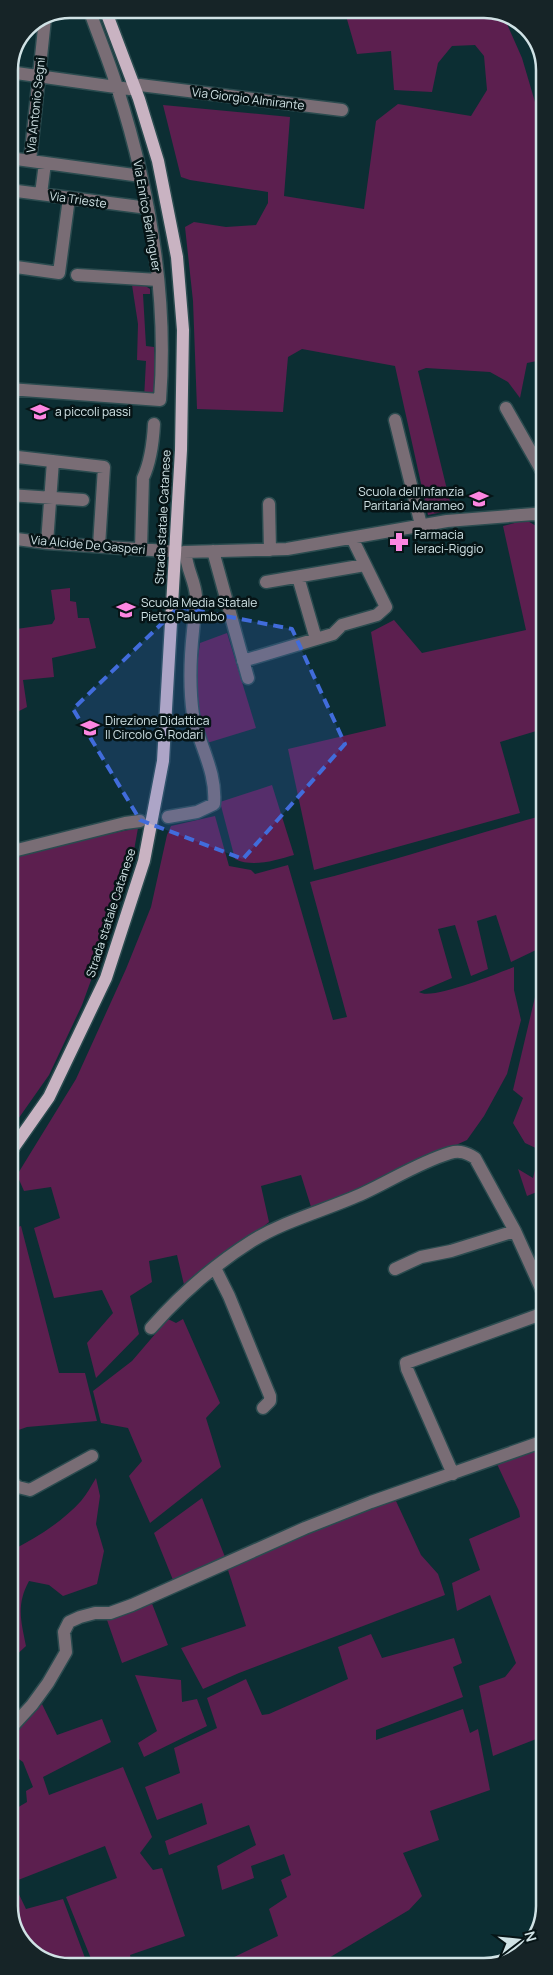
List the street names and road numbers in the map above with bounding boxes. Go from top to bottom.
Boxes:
street label: Via Antonio Segni [22,56,49,154]
street label: Via Giorgio Almirante [191,83,305,114]
street label: Via Enrico Berlinguer [129,159,166,274]
street label: Via Trieste [48,187,108,212]
street label: Strada statale Catanese [150,449,175,585]
street label: Via Alcide De Gasperi [30,531,146,558]
street label: Strada statale Catanese [82,846,139,980]

